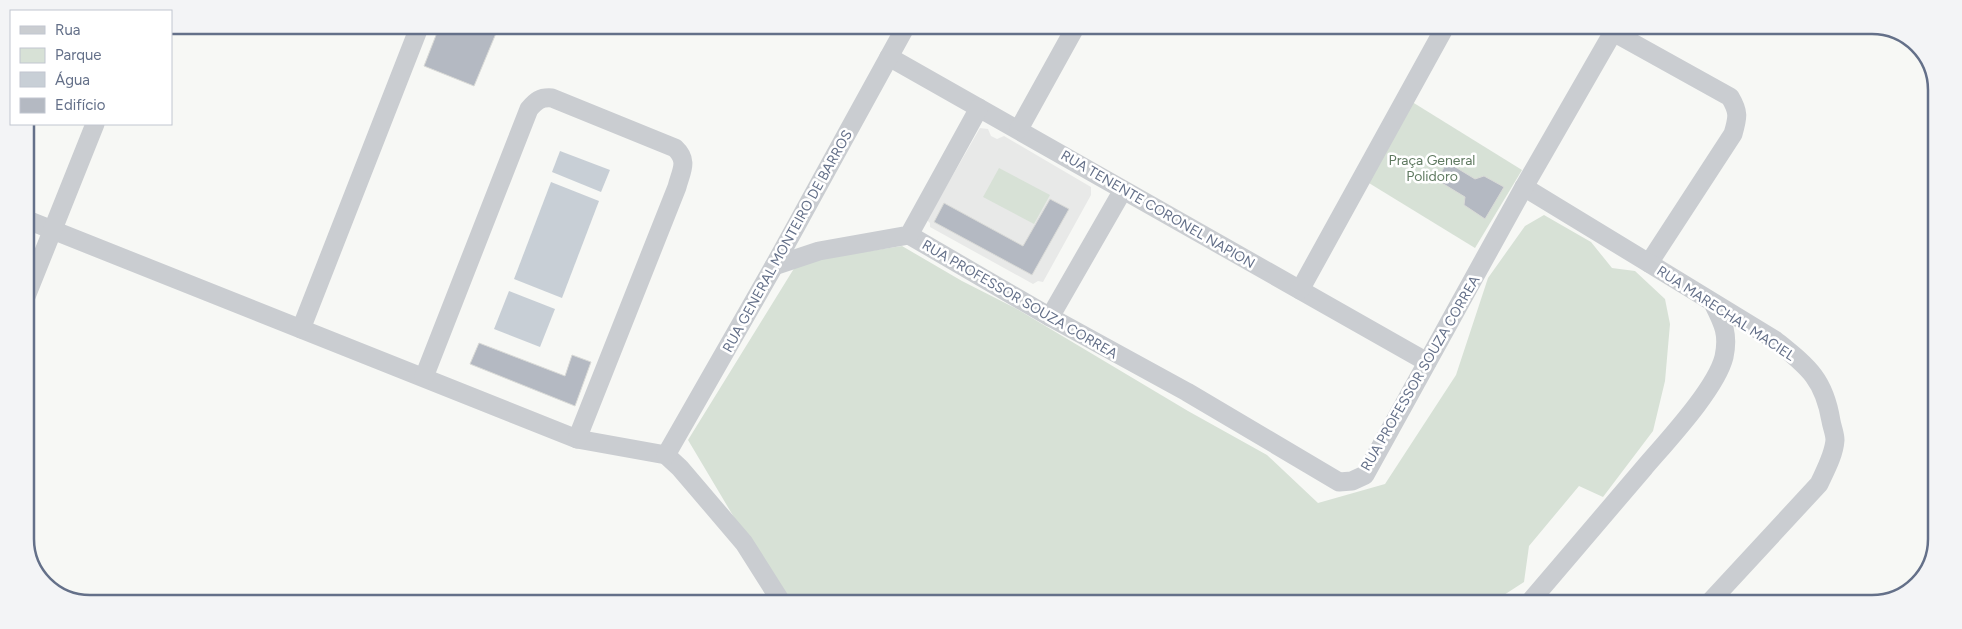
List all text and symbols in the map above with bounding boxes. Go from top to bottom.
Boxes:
legend [10,10,172,125]
text: Rua [55,21,80,39]
text: Parque [55,46,102,64]
text: Água [55,71,90,89]
text: Edifício [55,96,106,114]
street label: RUA GENERAL MONTEIRO DE BARROS [719,127,856,355]
street label: RUA TENENTE CORONEL NAPION [1058,147,1258,272]
park label: Praça General Polidoro [1389,152,1475,185]
street label: RUA PROFESSOR SOUZA CORREA [919,236,1121,363]
street label: RUA MARECHAL MACIEL [1653,262,1799,365]
street label: RUA PROFESSOR SOUZA CORREA [1357,272,1484,474]

